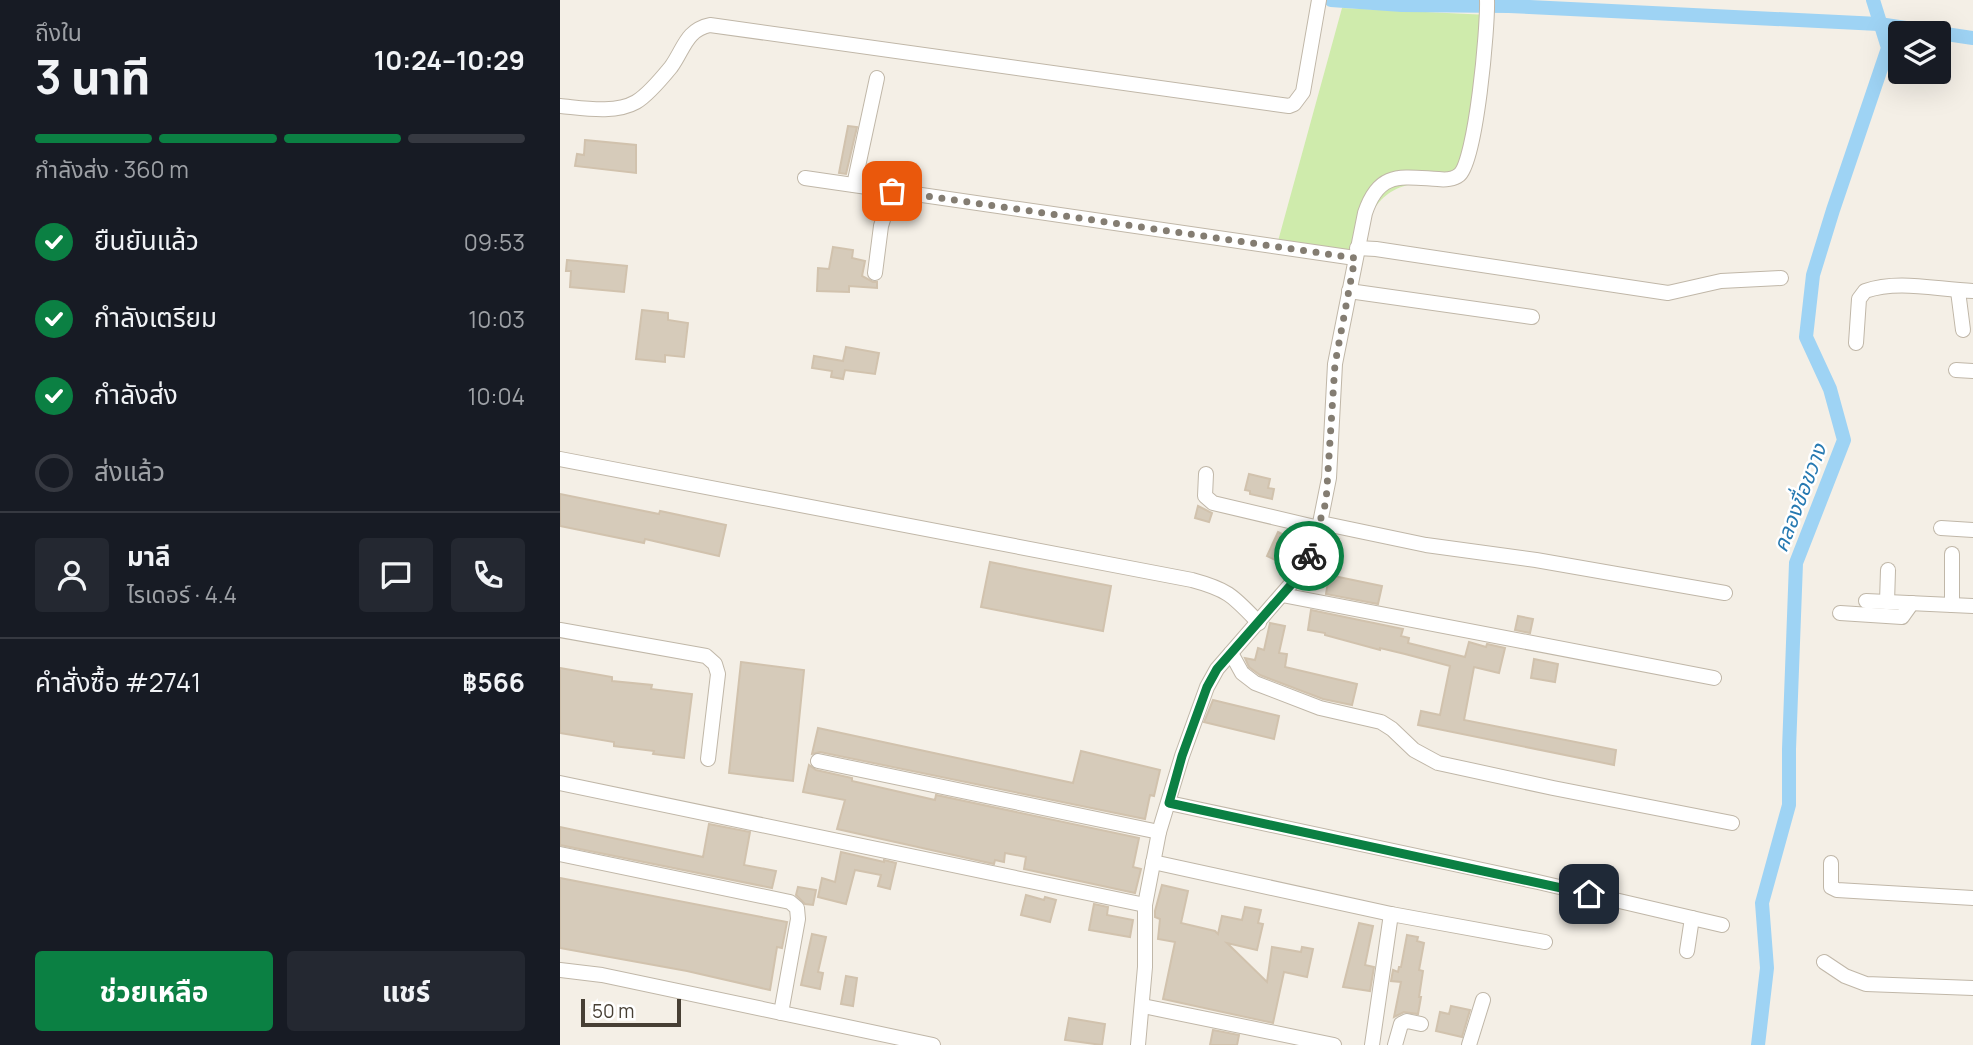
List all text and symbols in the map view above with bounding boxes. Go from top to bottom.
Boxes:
text: ถึงใน [35,16,82,48]
map controls [1888,21,1951,84]
button: layers [1888,21,1951,84]
text: 10:24–10:29 [374,42,525,78]
text: 3 นาที [35,45,150,108]
text: กำลังส่ง · 360 m [35,153,189,185]
pin [862,161,922,221]
icon: bag [873,172,911,210]
text: ยืนยันแล้ว [94,222,199,258]
icon: check [35,223,73,261]
text: 09:53 [464,226,525,258]
text: กำลังเตรียม [94,299,217,335]
icon: check [35,300,73,338]
text: 10:03 [468,303,525,335]
text: กำลังส่ง [94,376,178,412]
icon: check [35,377,73,415]
text: 10:04 [468,380,525,412]
water label: คลองขื่อขวาง [1766,438,1833,556]
text: ส่งแล้ว [94,453,165,489]
courier [1274,521,1344,591]
icon: bike [1290,537,1328,575]
button: person [35,538,109,612]
text: มาลี [127,538,171,574]
button: chat [359,538,433,612]
button: phone [451,538,525,612]
text: ไรเดอร์ · 4.4 [127,578,237,610]
text: คำสั่งซื้อ #2741 [35,664,201,700]
text: ฿566 [462,664,525,700]
pin [1559,864,1619,924]
icon: home [1570,875,1608,913]
button: ช่วยเหลือ [35,951,273,1031]
button: แชร์ [287,951,525,1031]
scale bar [581,996,681,1028]
text: 50 m [592,998,634,1024]

